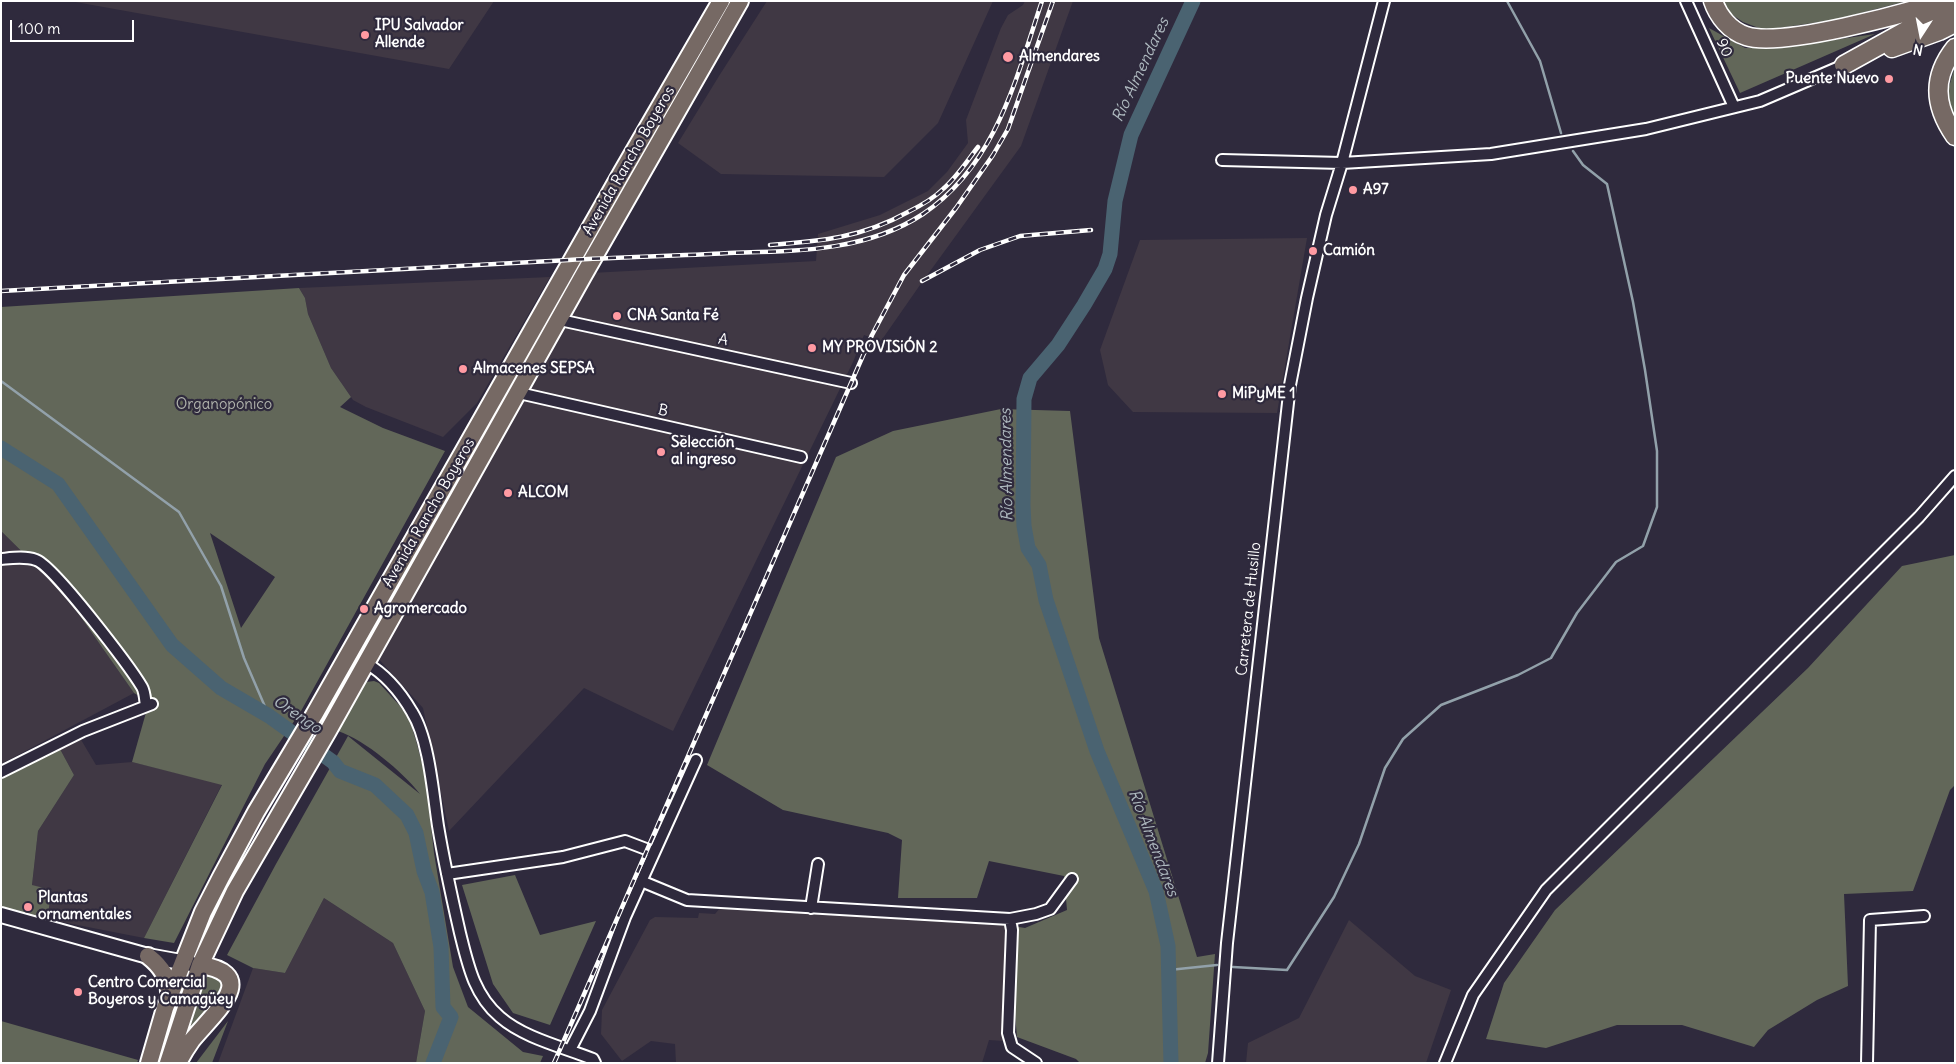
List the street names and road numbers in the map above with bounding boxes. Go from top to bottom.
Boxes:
street label: 90 [1712,36,1736,60]
street label: Avenida Rancho Boyeros [579,83,679,239]
street label: A [716,330,730,350]
street label: B [656,401,670,421]
street label: Avenida Rancho Boyeros [379,435,479,591]
street label: Carretera de Husillo [1233,541,1265,677]

